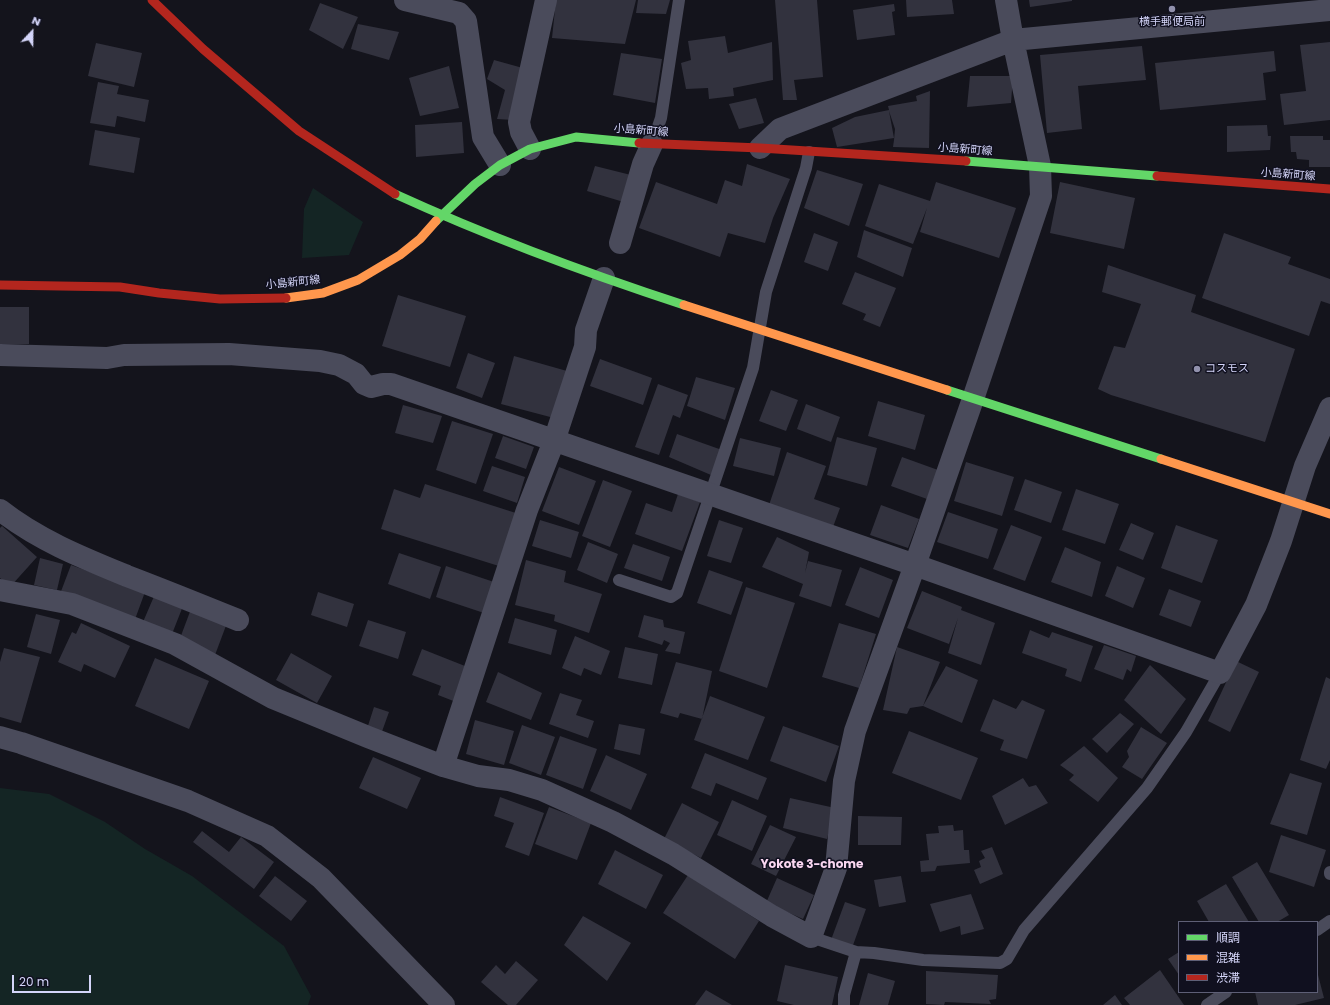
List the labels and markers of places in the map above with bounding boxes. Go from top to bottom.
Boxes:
marker: 横手郵便局前 [1167,4,1177,14]
place label: 横手郵便局前 [1139,15,1205,29]
place label: コスモス [1205,362,1249,376]
marker: コスモス [1192,364,1202,374]

